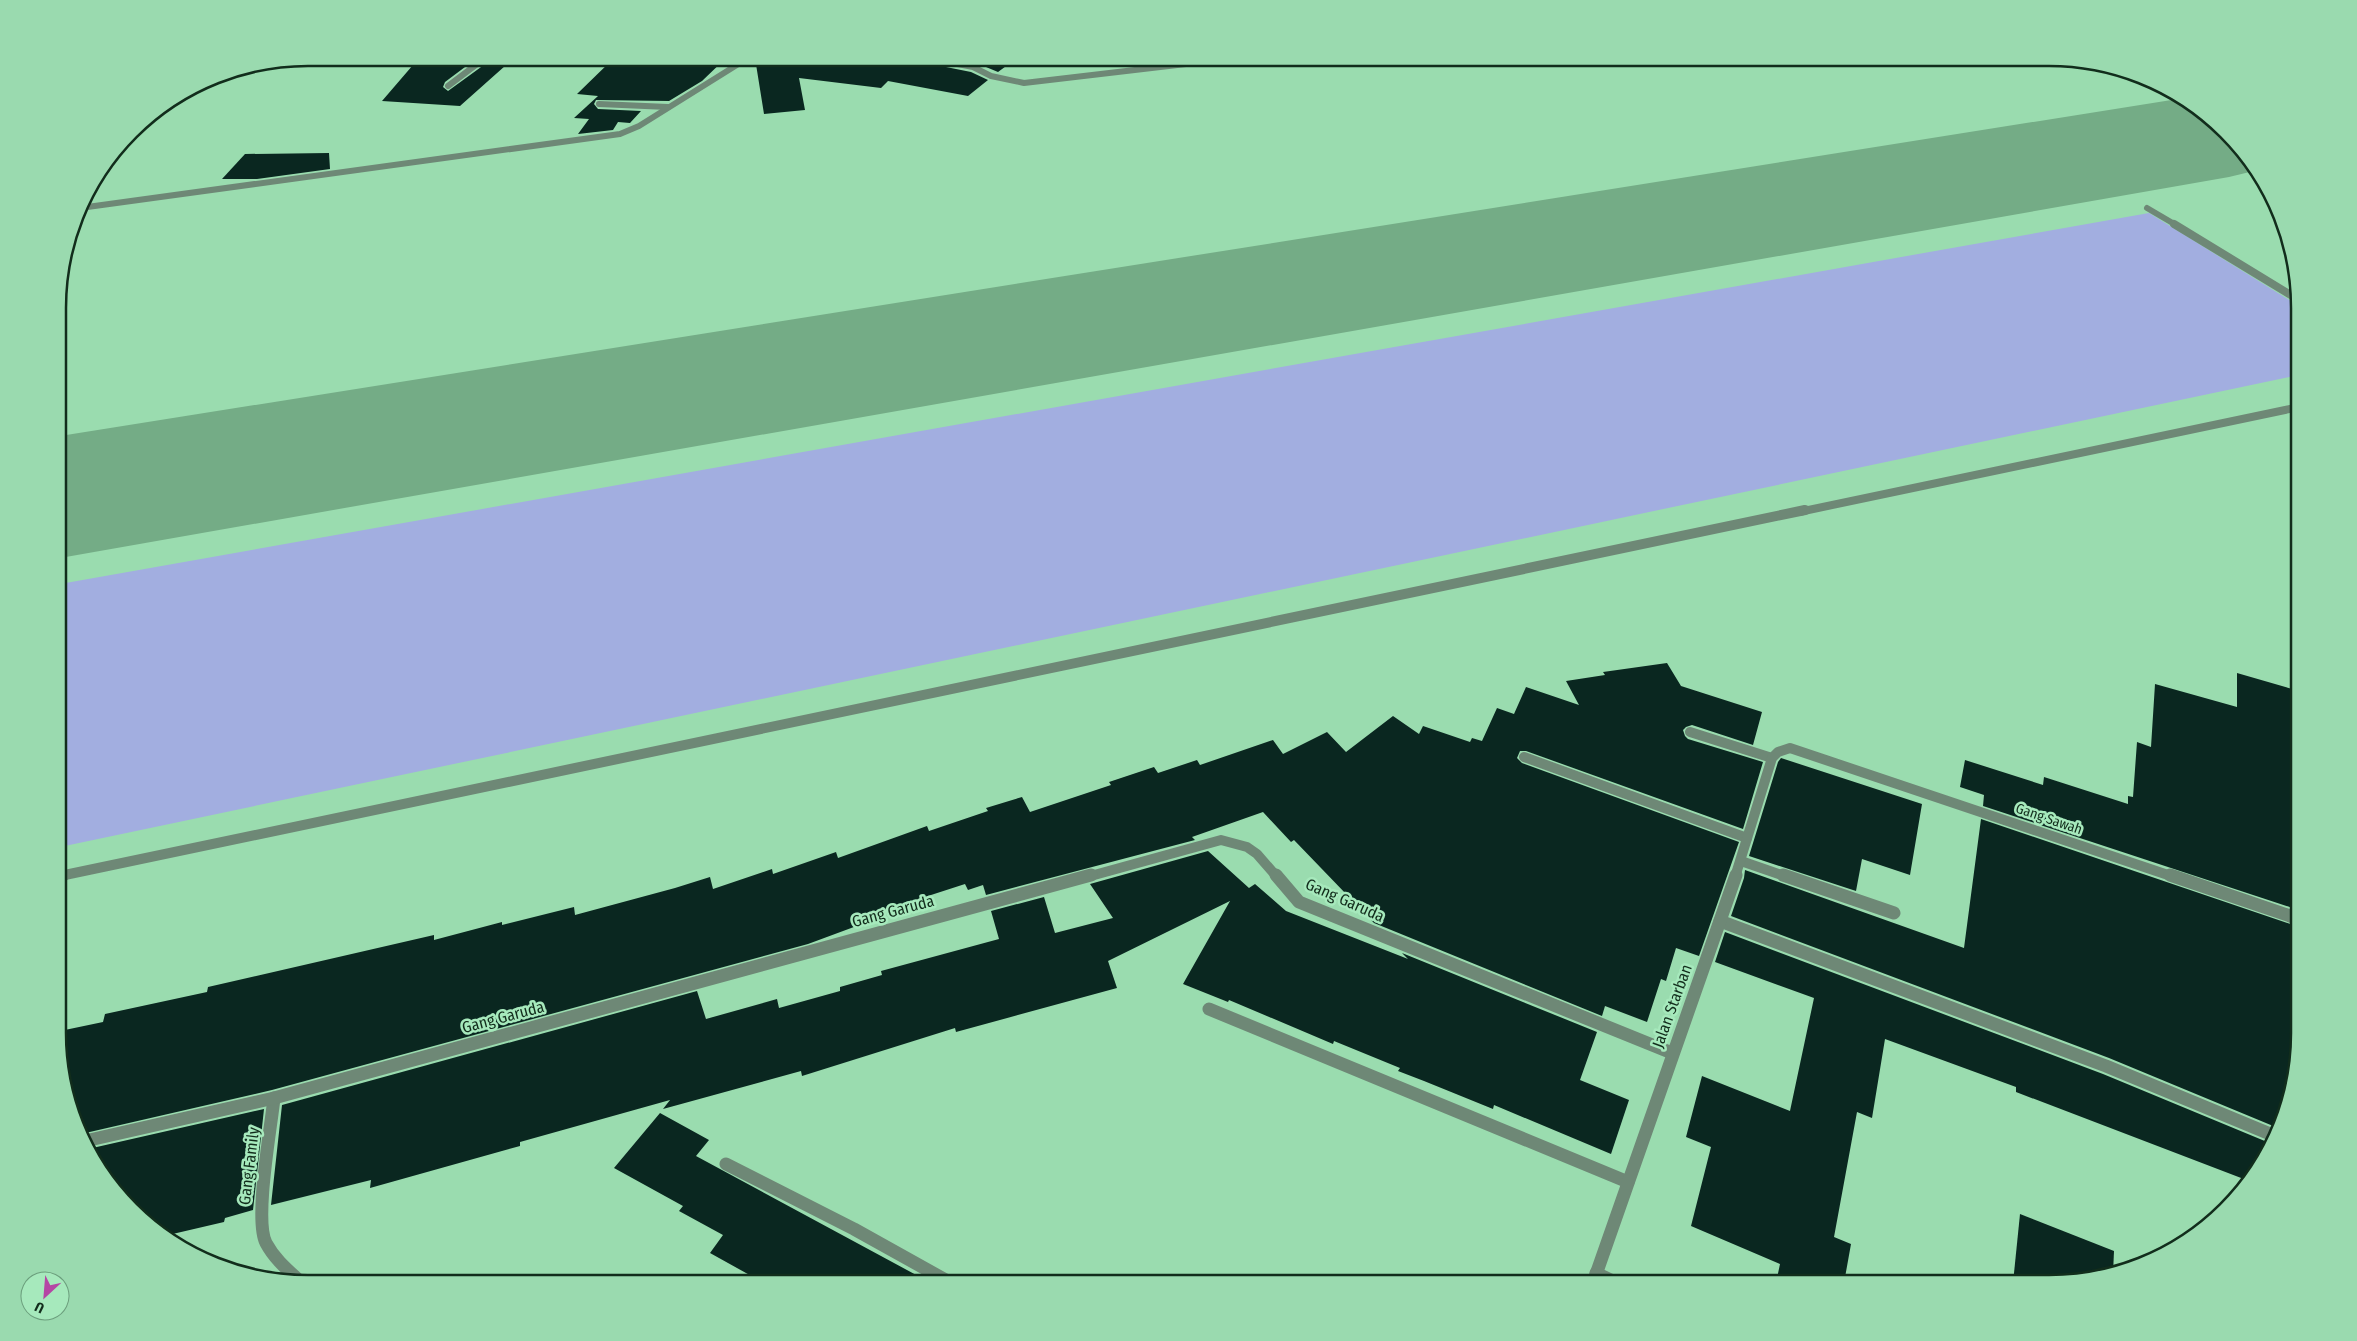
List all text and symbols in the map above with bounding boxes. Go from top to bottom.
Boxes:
street label: Gang Sawah [2014,800,2084,838]
street label: Gang Garuda [1303,874,1387,926]
street label: Gang Garuda [850,891,936,931]
street label: Jalan Starban [1648,962,1696,1050]
street label: Gang Garuda [460,997,546,1037]
street label: Gang Family [235,1125,263,1206]
north arrow [20,1271,70,1321]
text: U [32,1298,47,1317]

